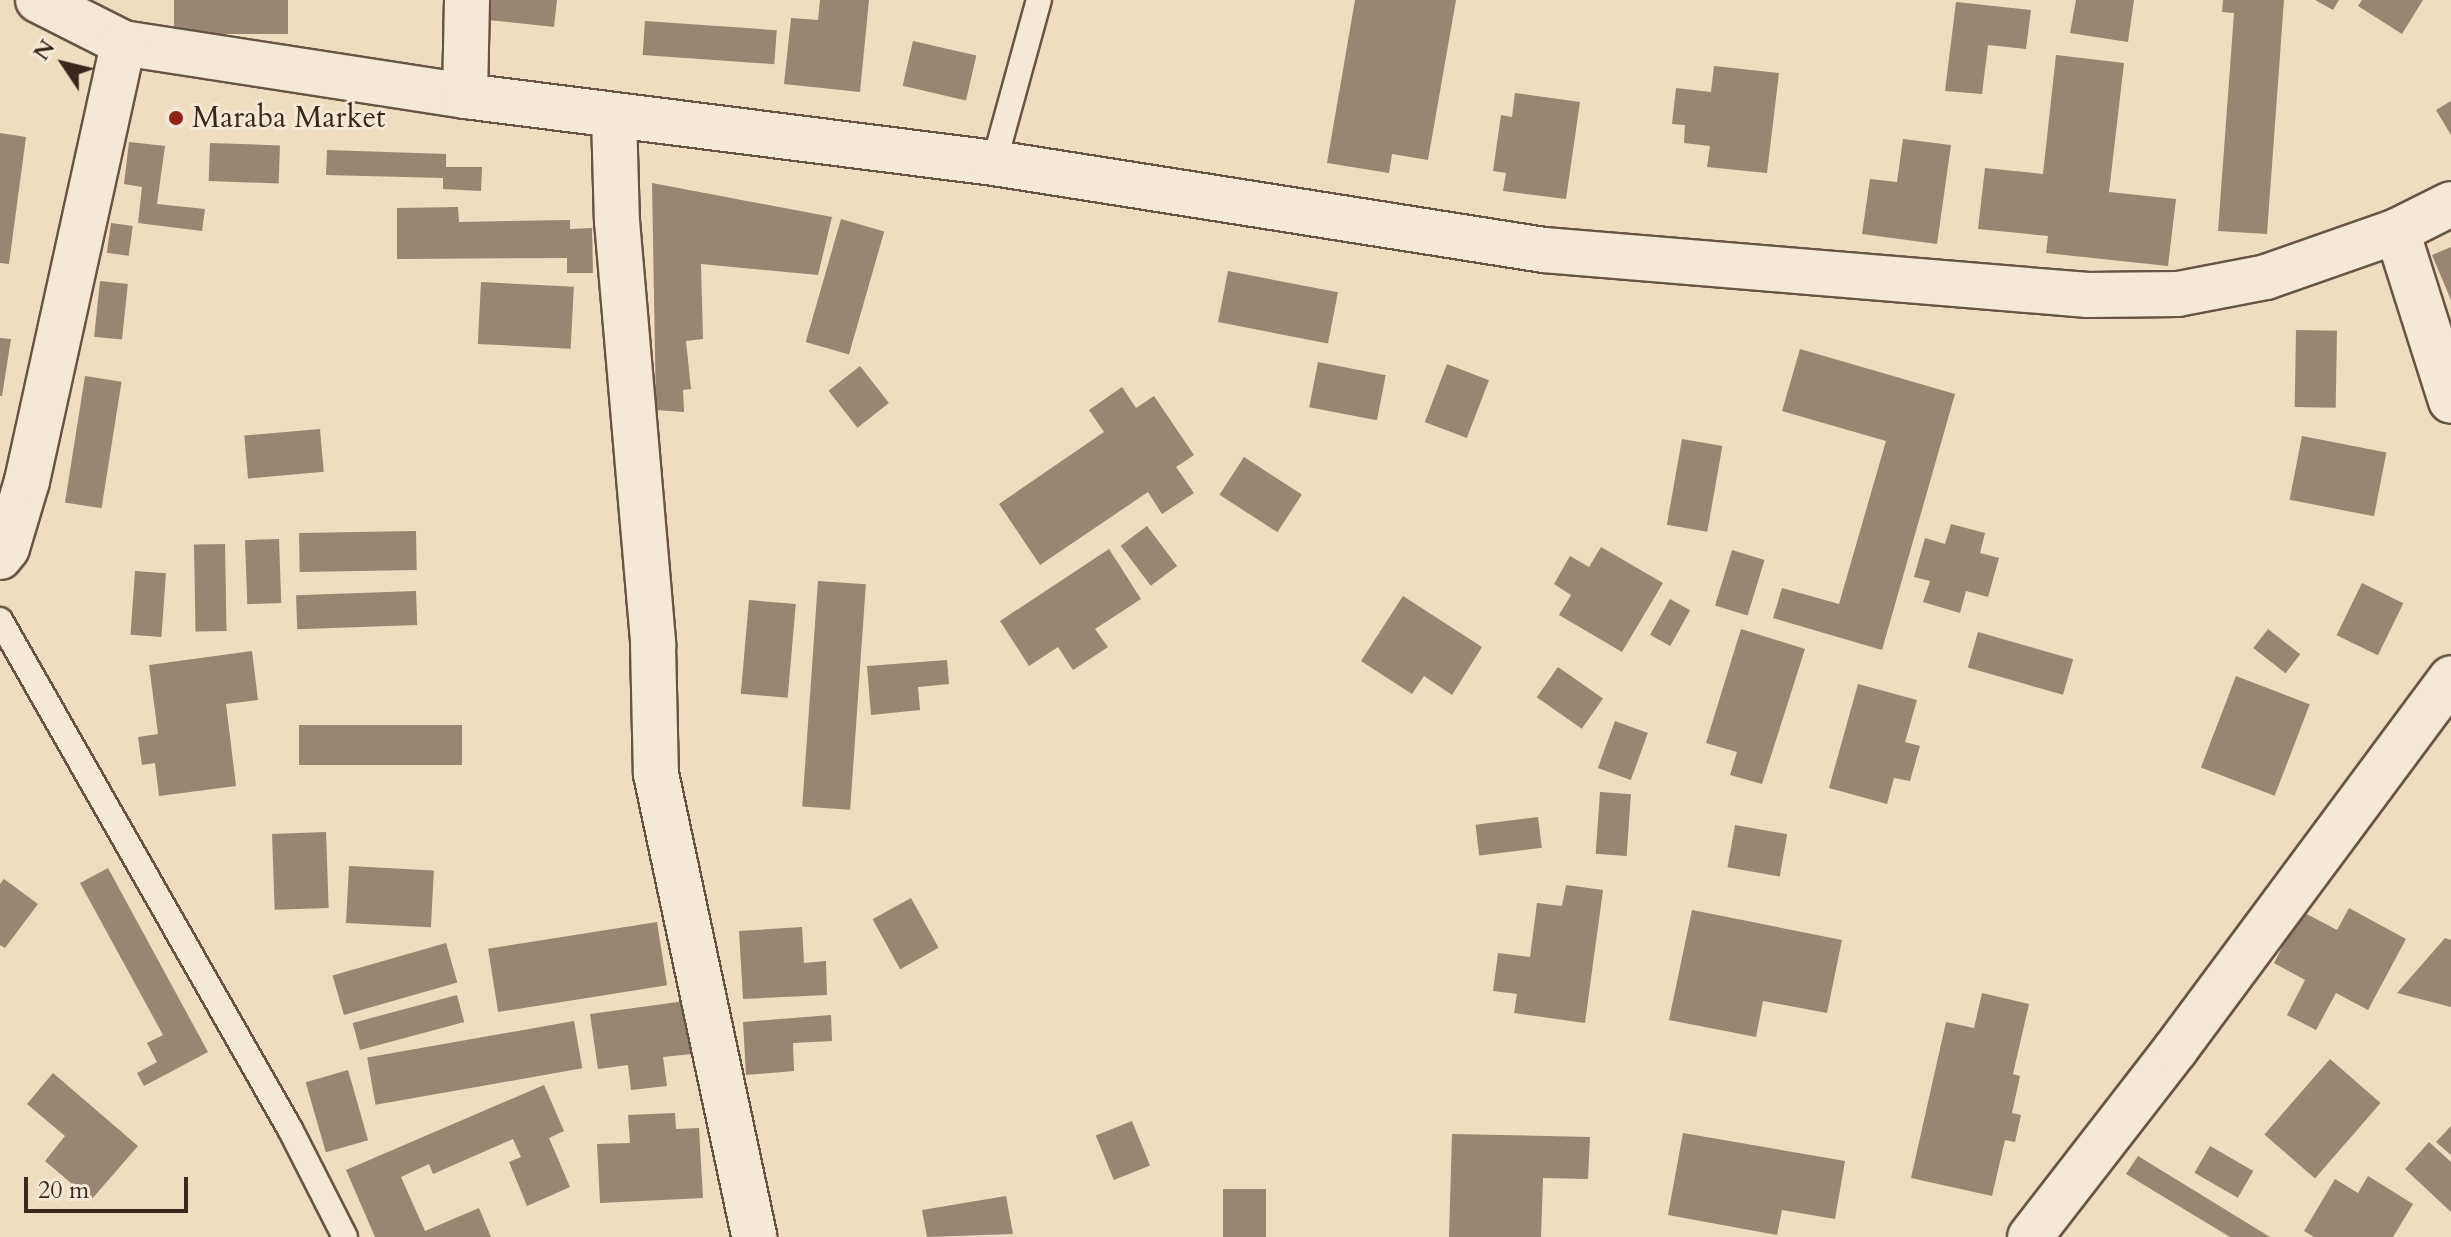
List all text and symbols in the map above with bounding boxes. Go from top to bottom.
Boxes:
north arrow [24,24,104,104]
text: N [27,34,62,67]
place label: Maraba Market [192,100,386,136]
marker: Maraba Market [167,109,185,127]
scale bar [28,1161,192,1211]
text: 20 m [38,1174,89,1207]

